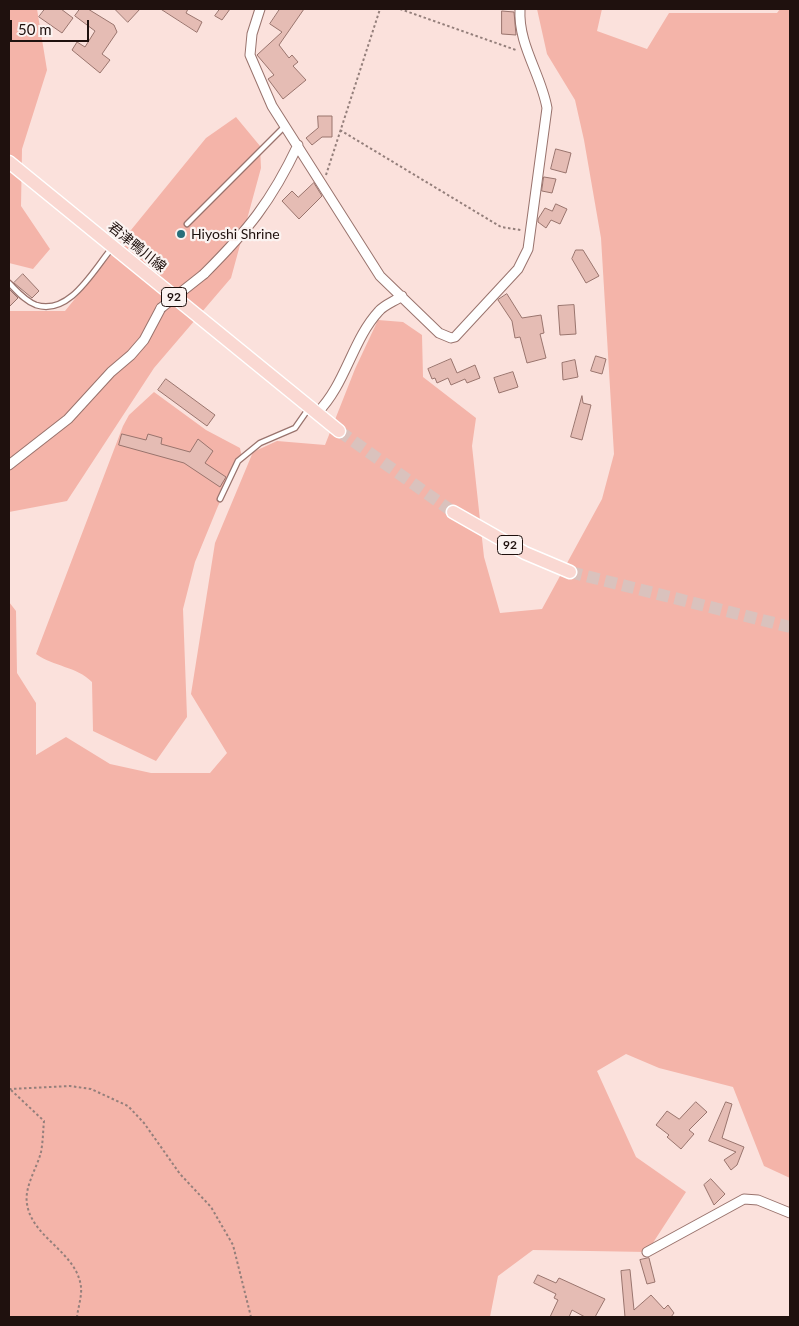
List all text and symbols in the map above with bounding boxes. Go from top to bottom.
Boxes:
scale bar [12,10,91,42]
text: 50 m [18,20,52,38]
street label: 君津鴨川線 [105,218,169,276]
place label: Hiyoshi Shrine [191,226,280,242]
marker: Hiyoshi Shrine [175,228,187,240]
road number: 92 [162,288,186,306]
road number: 92 [498,536,522,554]

